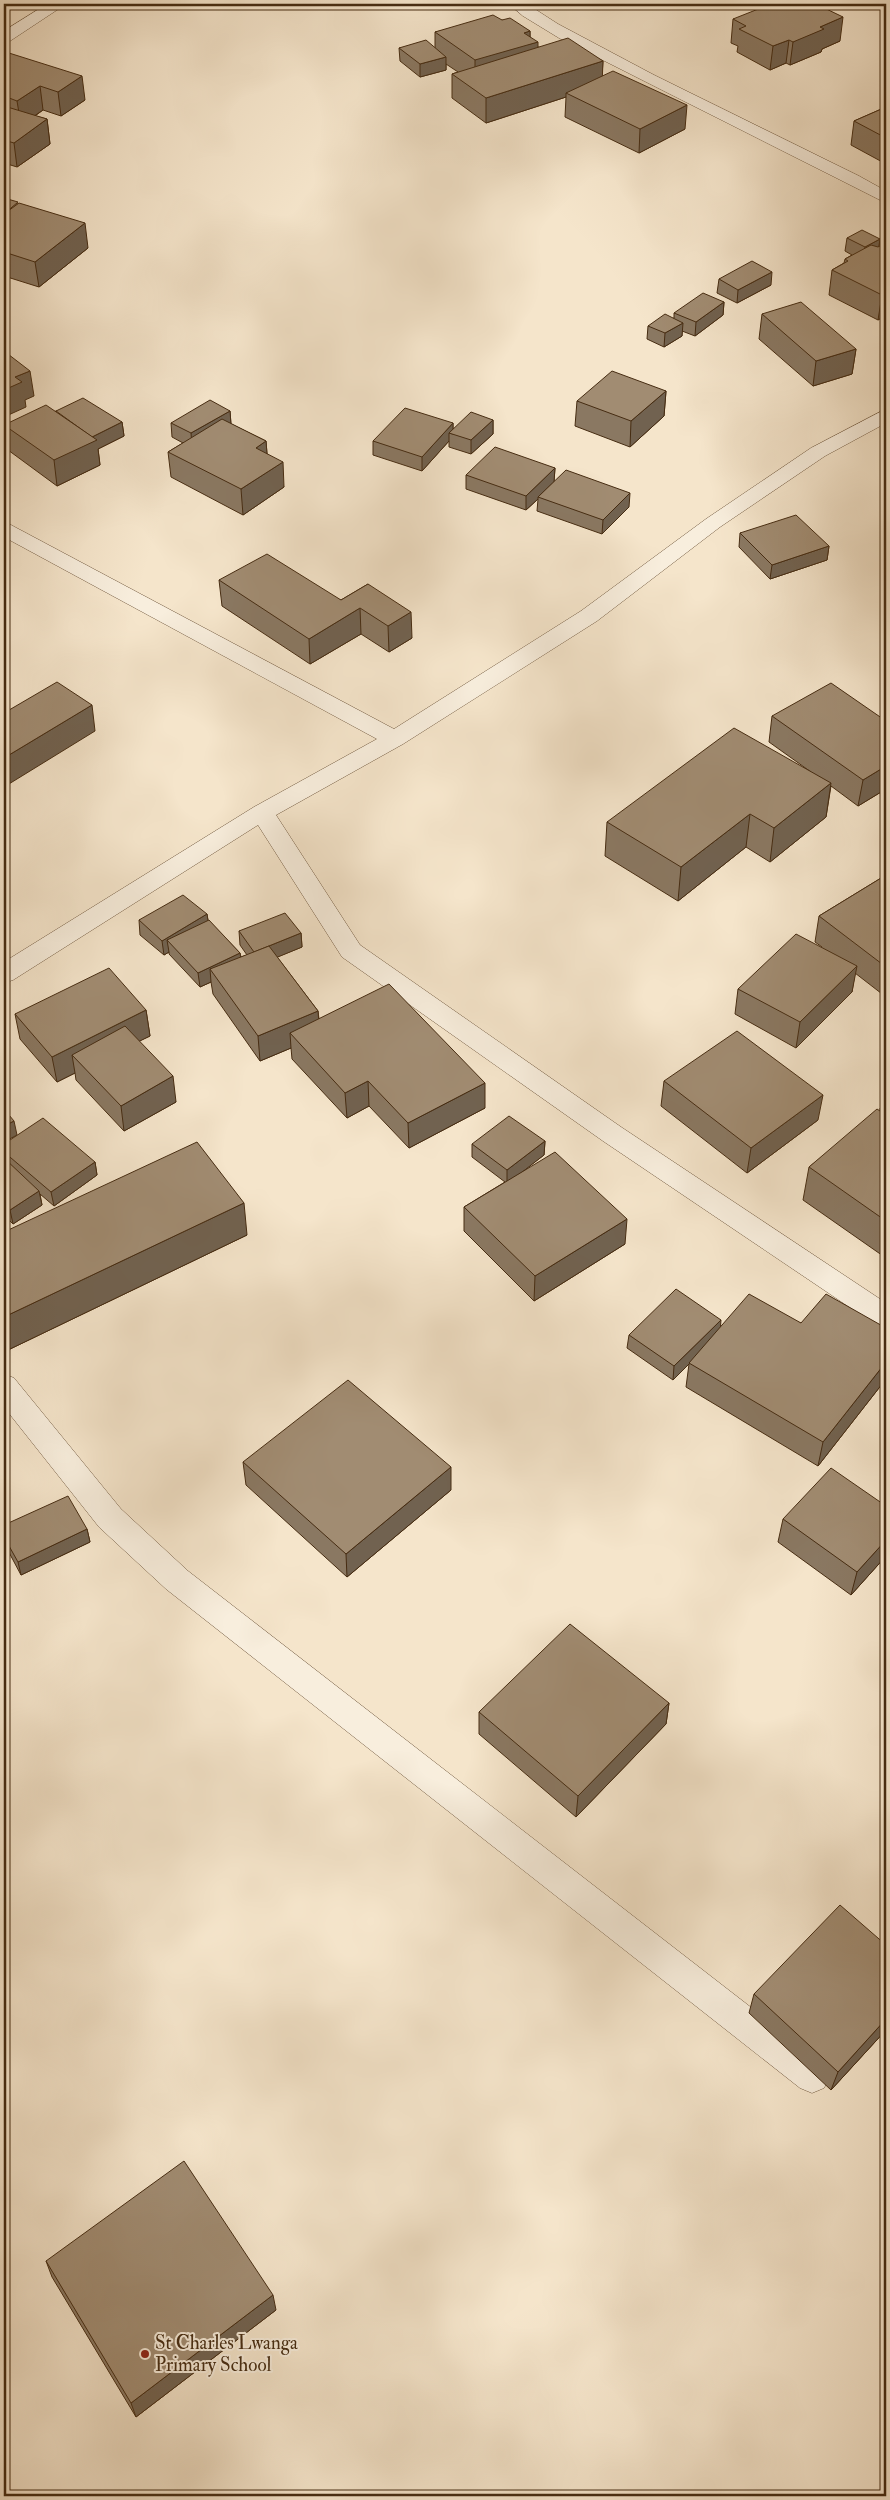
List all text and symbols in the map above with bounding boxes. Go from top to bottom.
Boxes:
place label: St Charles Lwanga Primary School [155,2331,298,2377]
marker: St Charles Lwanga Primary School [139,2348,151,2360]

